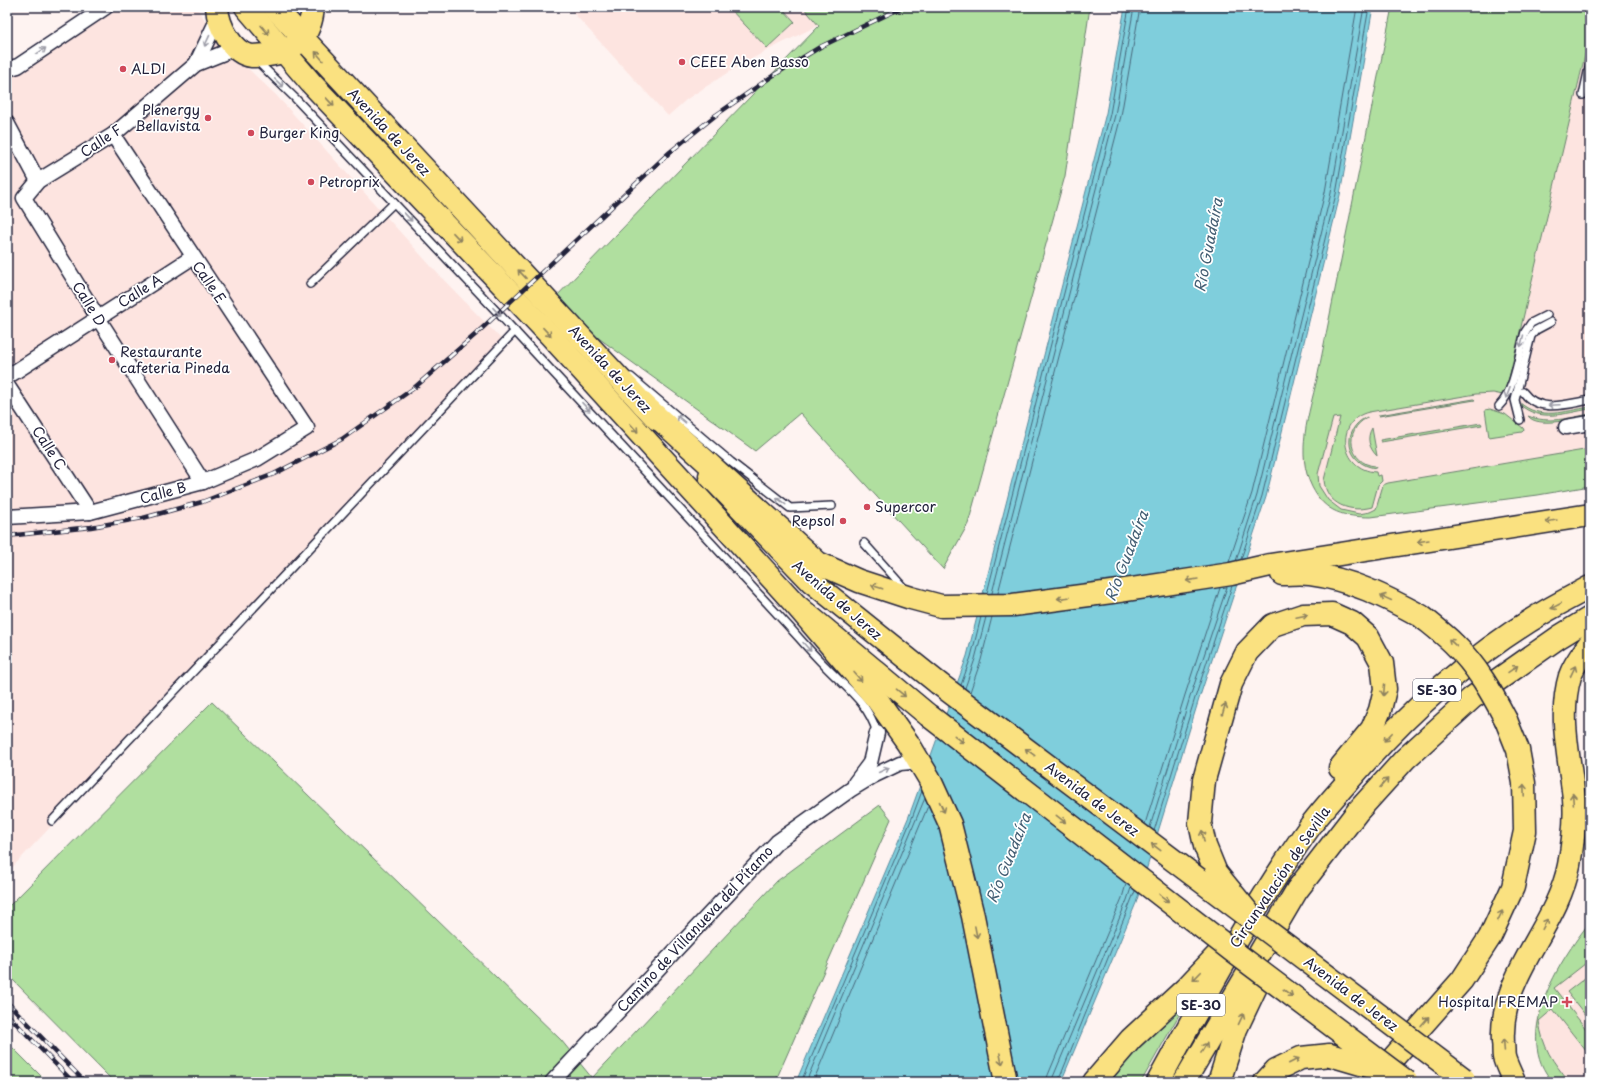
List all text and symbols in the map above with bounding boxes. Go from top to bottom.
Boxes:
one-way arrow [261,24,270,35]
one-way arrow [203,34,210,46]
one-way arrow [35,47,46,55]
one-way arrow [314,50,323,61]
place label: CEEE Aben Basso [690,51,809,72]
marker: CEEE Aben Basso [677,57,687,67]
place label: ALDI [131,58,166,79]
marker: ALDI [118,64,128,74]
one-way arrow [274,78,284,88]
street label: Avenida de Jerez [343,83,436,180]
one-way arrow [325,97,334,107]
place label: Plenergy Bellavista [135,99,200,136]
marker: Plenergy Bellavista [203,113,213,123]
street label: Calle F [76,119,126,162]
place label: Burger King [259,122,339,143]
marker: Burger King [246,128,256,138]
place label: Petroprix [319,171,379,192]
marker: Petroprix [306,177,316,187]
water label: Río Guadaíra [1187,195,1228,294]
one-way arrow [403,212,413,222]
one-way arrow [453,232,462,242]
street label: Calle E [188,256,231,307]
street label: Calle A [113,269,166,312]
one-way arrow [517,269,527,279]
street label: Calle D [67,277,111,330]
one-way arrow [492,307,502,317]
street label: Avenida de Jerez [564,320,657,417]
one-way arrow [542,326,551,336]
one-way arrow [1518,334,1525,347]
place label: Restaurante cafeteria Pineda [120,341,230,378]
marker: Restaurante cafeteria Pineda [107,355,117,365]
one-way arrow [1503,387,1511,399]
one-way arrow [581,402,590,412]
one-way arrow [1548,402,1561,409]
one-way arrow [675,414,686,423]
street label: Calle C [27,422,72,474]
one-way arrow [630,422,639,433]
street label: Calle B [137,476,188,509]
place label: Supercor [875,496,937,517]
one-way arrow [776,497,787,506]
marker: Supercor [862,502,872,512]
water label: Río Guadaíra [1098,506,1154,604]
place label: Repsol [792,510,835,531]
marker: Repsol [838,516,848,526]
one-way arrow [1545,517,1558,525]
one-way arrow [1417,537,1430,545]
street label: Avenida de Jerez [788,555,887,645]
one-way arrow [1186,576,1199,584]
one-way arrow [871,583,884,590]
one-way arrow [1381,594,1393,601]
one-way arrow [1057,595,1070,602]
one-way arrow [1550,603,1562,610]
one-way arrow [1295,612,1308,620]
one-way arrow [1448,639,1458,648]
one-way arrow [803,642,812,652]
one-way arrow [1507,665,1518,673]
one-way arrow [1570,665,1577,677]
one-way arrow [853,671,862,682]
road number: SE-30 [1413,679,1461,701]
one-way arrow [1380,683,1387,696]
one-way arrow [895,688,906,697]
one-way arrow [1221,703,1228,716]
one-way arrow [1383,732,1393,742]
one-way arrow [953,735,964,743]
one-way arrow [1025,748,1036,756]
street label: Avenida de Jerez [1041,756,1144,841]
one-way arrow [878,766,890,774]
one-way arrow [1379,778,1388,788]
one-way arrow [1520,784,1528,797]
one-way arrow [1570,793,1577,806]
one-way arrow [939,800,946,812]
street label: Circunvalación de Sevilla [1224,802,1335,952]
water label: Río Guadaíra [979,808,1036,906]
one-way arrow [1056,814,1067,823]
one-way arrow [1198,830,1206,843]
street label: Camino de Villanueva del Pítamo [612,840,778,1017]
one-way arrow [1151,843,1162,851]
one-way arrow [1158,894,1169,903]
one-way arrow [1497,910,1504,922]
one-way arrow [1542,918,1549,930]
one-way arrow [973,925,981,938]
street label: Avenida de Jerez [1300,951,1403,1036]
one-way arrow [1192,971,1202,981]
one-way arrow [1282,988,1293,997]
place label: Hospital FREMAP [1438,991,1558,1012]
road number: SE-30 [1177,994,1225,1016]
marker: Hospital FREMAP [1561,996,1573,1008]
one-way arrow [1238,1013,1245,1025]
one-way arrow [1421,1016,1430,1026]
one-way arrow [1500,1039,1507,1052]
one-way arrow [1200,1042,1208,1054]
one-way arrow [998,1053,1006,1066]
one-way arrow [1288,1057,1300,1064]

